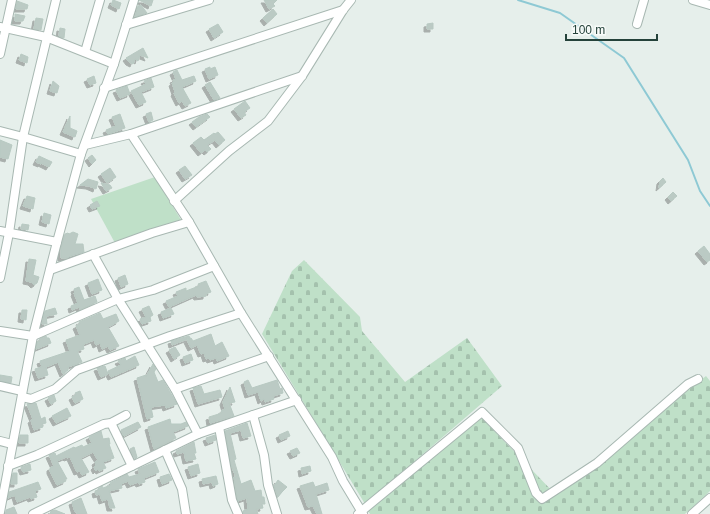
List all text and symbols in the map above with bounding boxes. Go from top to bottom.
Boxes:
scale bar [566,16,657,42]
text: 100 m [572,23,605,37]

